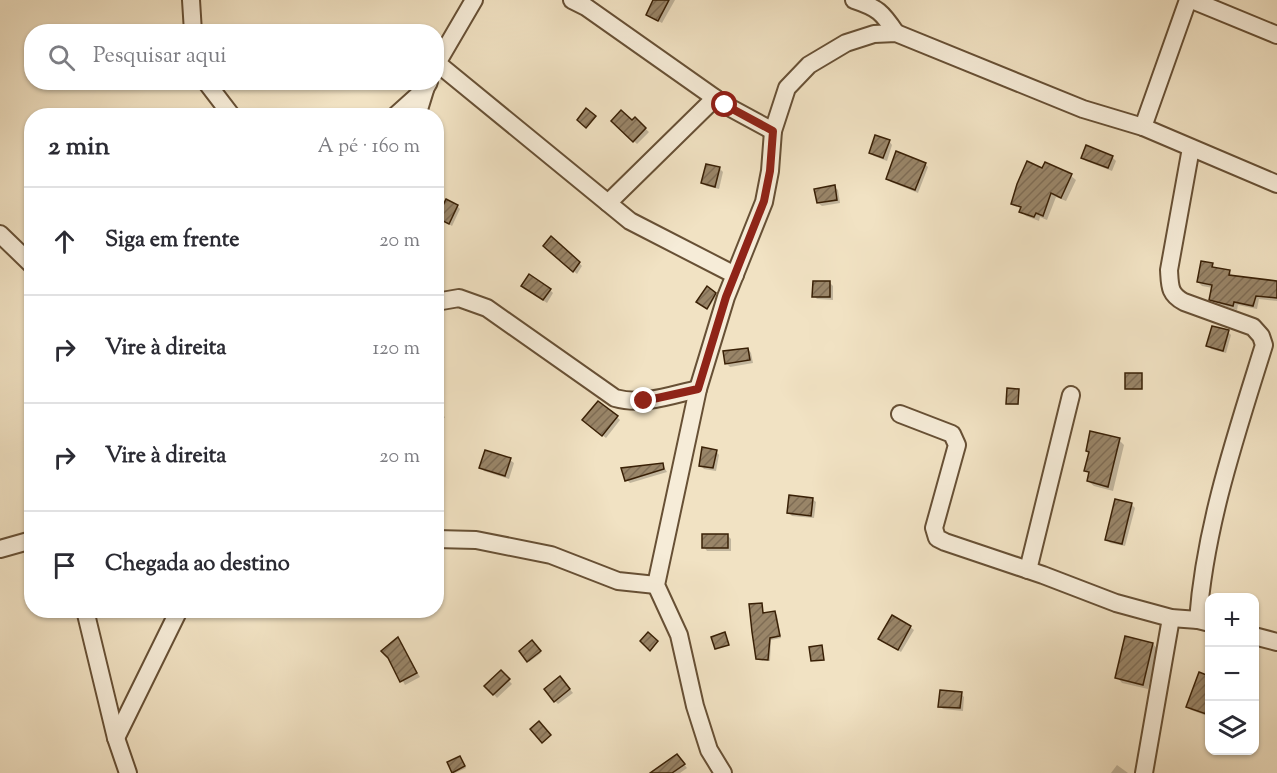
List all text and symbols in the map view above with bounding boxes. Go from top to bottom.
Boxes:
search box [24,24,444,90]
icon: search [45,41,78,74]
text: Pesquisar aqui [93,41,227,73]
route start [711,91,737,117]
text: 2 min [48,129,110,166]
text: A pé · 160 m [317,133,420,162]
icon: ahead [48,225,81,258]
text: Siga em frente [105,225,240,257]
text: 20 m [379,227,420,256]
icon: right [48,333,81,366]
text: Vire à direita [105,333,227,365]
text: 120 m [372,335,420,364]
route end [630,387,656,413]
icon: right [48,441,81,474]
text: Vire à direita [105,441,227,473]
text: 20 m [379,443,420,472]
icon: arrive [48,549,81,582]
text: Chegada ao destino [105,549,290,581]
map controls [1205,593,1259,755]
button: + [1205,593,1259,647]
button: − [1205,647,1259,701]
button: layers [1205,701,1259,755]

